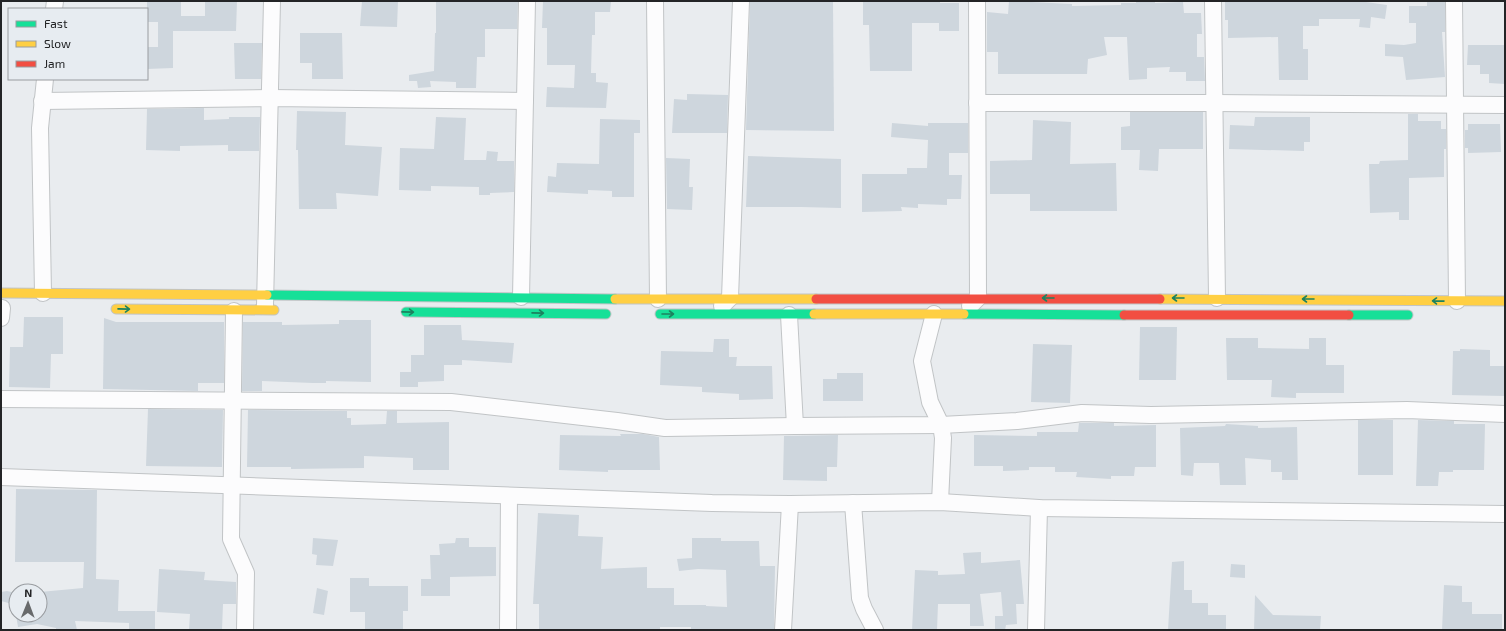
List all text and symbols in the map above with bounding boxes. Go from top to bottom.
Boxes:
legend [8,8,148,80]
text: Fast [44,16,68,30]
text: Slow [44,36,71,50]
text: Jam [44,56,65,70]
one-way arrow [1042,294,1055,302]
one-way arrow [1172,294,1185,302]
one-way arrow [1302,295,1315,303]
one-way arrow [1432,297,1445,305]
one-way arrow [117,305,130,313]
one-way arrow [401,308,414,316]
one-way arrow [531,309,544,317]
one-way arrow [661,310,674,318]
north arrow [8,583,48,623]
text: N [24,586,32,599]

